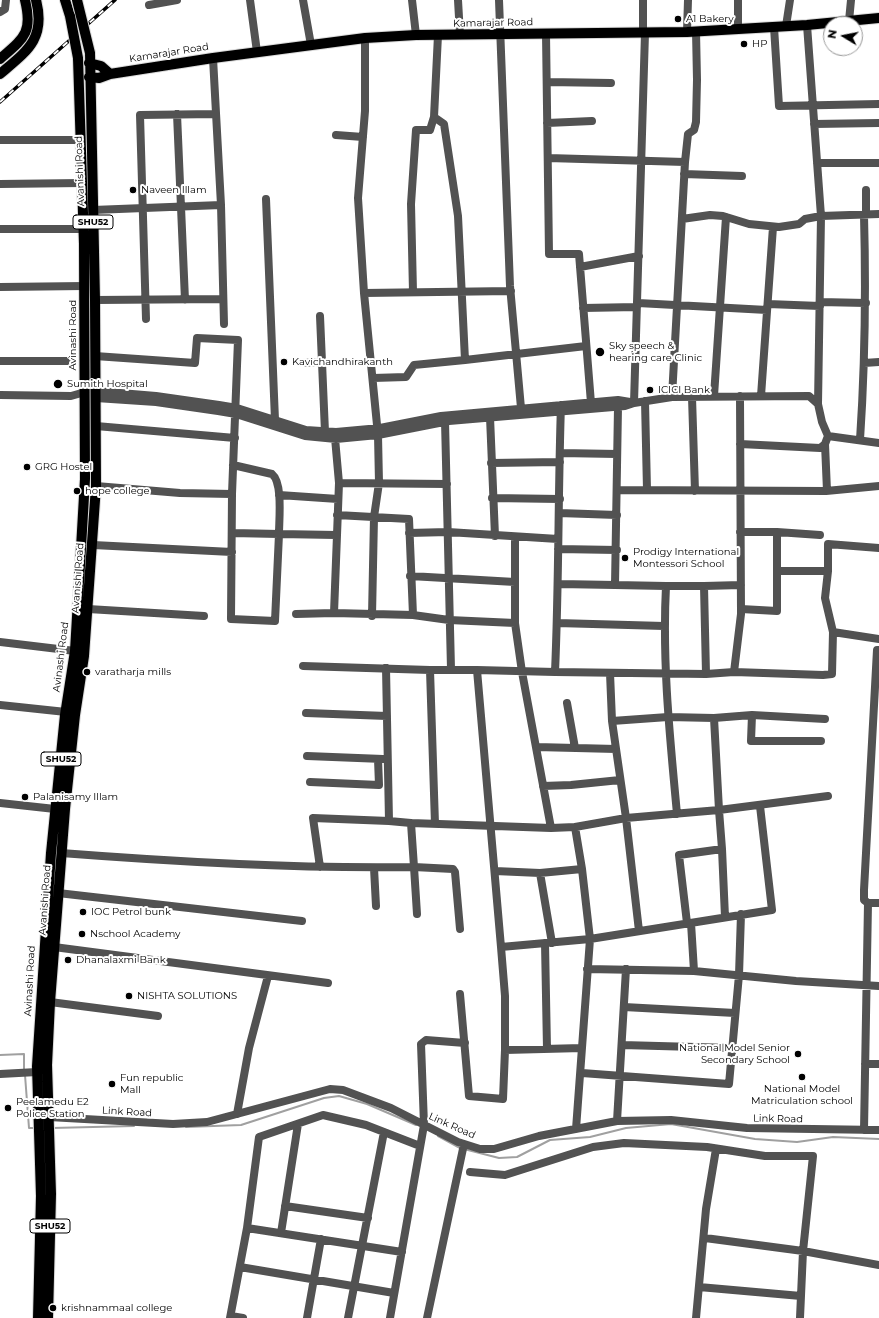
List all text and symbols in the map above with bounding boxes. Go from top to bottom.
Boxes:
place label: A1 Bakery [686,13,734,25]
marker: A1 Bakery [673,14,683,24]
street label: Kamarajar Road [453,16,533,30]
north arrow [823,16,863,56]
text: N [825,29,840,40]
place label: HP [752,38,767,50]
marker: HP [739,39,749,49]
street label: Kamarajar Road [128,41,210,65]
street label: Avanishi Road [73,136,87,206]
place label: Naveen Illam [141,184,207,196]
marker: Naveen Illam [128,185,138,195]
road number: SHU52 [73,215,113,229]
street label: Avinashi Road [67,300,79,370]
place label: Sky speech & hearing care Clinic [609,340,702,364]
marker: Sky speech & hearing care Clinic [594,346,606,358]
place label: Kavichandhirakanth [292,356,393,368]
marker: Kavichandhirakanth [279,357,289,367]
marker: Sumith Hospital [52,378,64,390]
place label: Sumith Hospital [67,378,148,390]
place label: ICICI Bank [658,384,710,396]
marker: ICICI Bank [645,385,655,395]
place label: GRG Hostel [35,461,92,473]
marker: GRG Hostel [22,462,32,472]
place label: hope college [85,485,150,497]
marker: hope college [72,486,82,496]
street label: Avanishi Road [70,542,86,614]
place label: Prodigy International Montessori School [633,546,739,570]
marker: Prodigy International Montessori School [620,553,630,563]
street label: Avinashi Road [51,621,71,693]
place label: varatharja mills [95,666,171,678]
marker: varatharja mills [82,667,92,677]
road number: SHU52 [41,752,81,766]
place label: Palanisamy Illam [33,791,118,803]
marker: Palanisamy Illam [20,792,30,802]
street label: Avanishi Road [37,864,53,936]
place label: IOC Petrol bunk [91,906,171,918]
marker: IOC Petrol bunk [78,907,88,917]
place label: Nschool Academy [90,928,180,940]
marker: Nschool Academy [77,929,87,939]
street label: Avinashi Road [22,945,38,1017]
place label: Dhanalaxmi Bank [76,954,166,966]
marker: Dhanalaxmi Bank [63,955,73,965]
place label: NISHTA SOLUTIONS [137,990,237,1002]
marker: NISHTA SOLUTIONS [124,991,134,1001]
place label: National Model Senior Secondary School [679,1042,790,1066]
marker: National Model Senior Secondary School [793,1049,803,1059]
place label: Fun republic Mall [120,1072,183,1096]
marker: National Model Matriculation school [797,1072,807,1082]
marker: Fun republic Mall [107,1079,117,1089]
place label: National Model Matriculation school [751,1083,853,1106]
place label: Peelamedu E2 Police Station [16,1096,89,1120]
marker: Peelamedu E2 Police Station [3,1103,13,1113]
street label: Link Road [102,1105,152,1119]
street label: Link Road [427,1110,477,1142]
street label: Link Road [753,1113,803,1125]
road number: SHU52 [30,1219,70,1233]
place label: krishnammaal college [61,1302,172,1314]
marker: krishnammaal college [48,1303,58,1313]

